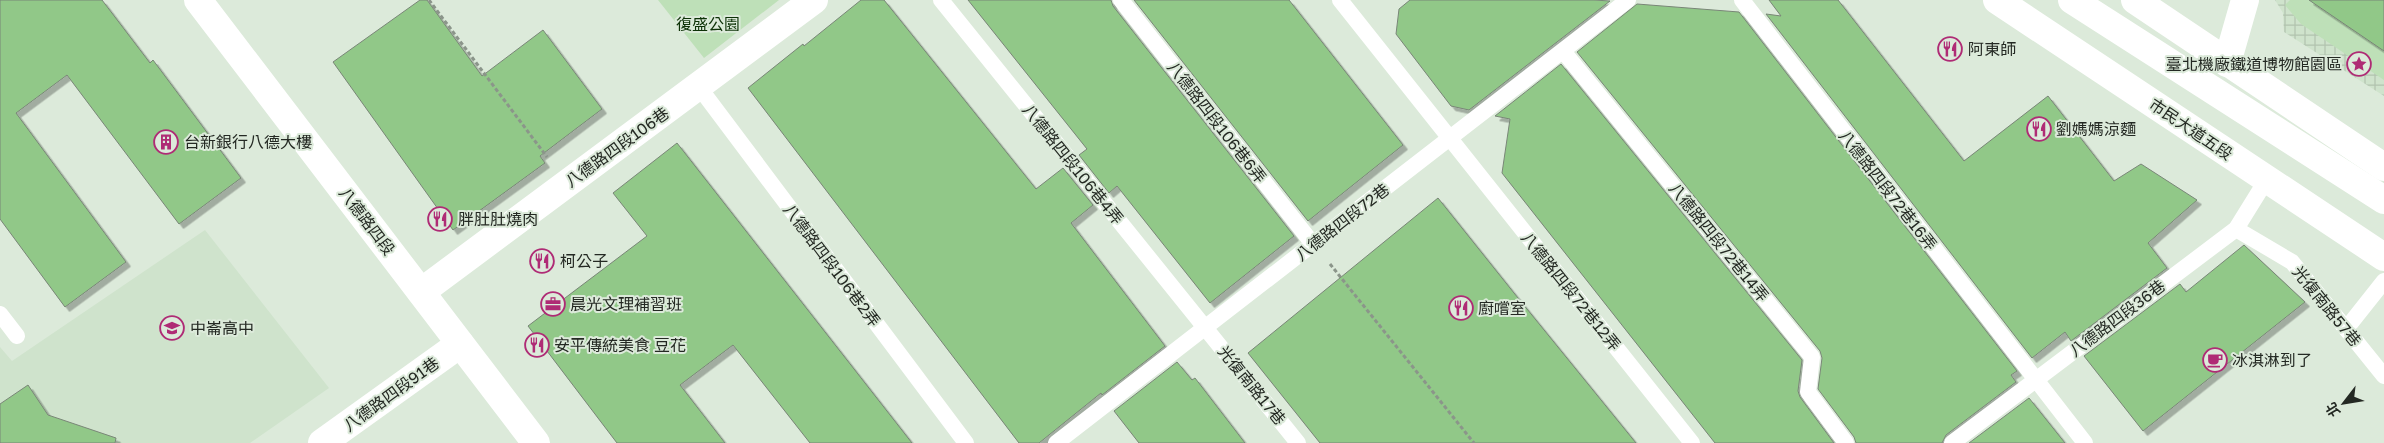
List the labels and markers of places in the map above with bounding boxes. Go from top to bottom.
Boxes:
restaurant icon: 阿東師 [1937,36,1963,62]
place label: 阿東師 [1968,39,2016,59]
place icon: 臺北機廠鐵道博物館園區 [2346,51,2372,77]
place label: 臺北機廠鐵道博物館園區 [2166,54,2342,74]
restaurant icon: 劉媽媽涼麵 [2026,116,2052,142]
place label: 劉媽媽涼麵 [2056,119,2136,139]
building icon: 台新銀行八德大樓 [153,129,179,155]
place label: 台新銀行八德大樓 [184,132,312,152]
restaurant icon: 胖肚肚燒肉 [427,206,453,232]
place label: 胖肚肚燒肉 [458,209,538,229]
restaurant icon: 柯公子 [529,248,555,274]
place label: 柯公子 [560,251,608,271]
office icon: 晨光文理補習班 [540,291,566,317]
place label: 晨光文理補習班 [570,294,682,314]
restaurant icon: 廚嚐室 [1448,295,1474,321]
place label: 廚嚐室 [1478,298,1526,318]
school or university icon: 中崙高中 [159,315,185,341]
place label: 中崙高中 [190,318,254,338]
restaurant icon: 安平傳統美食 豆花 [524,332,550,358]
place label: 安平傳統美食 豆花 [554,335,686,355]
cafe icon: 冰淇淋到了 [2202,347,2228,373]
place label: 冰淇淋到了 [2232,350,2312,370]

